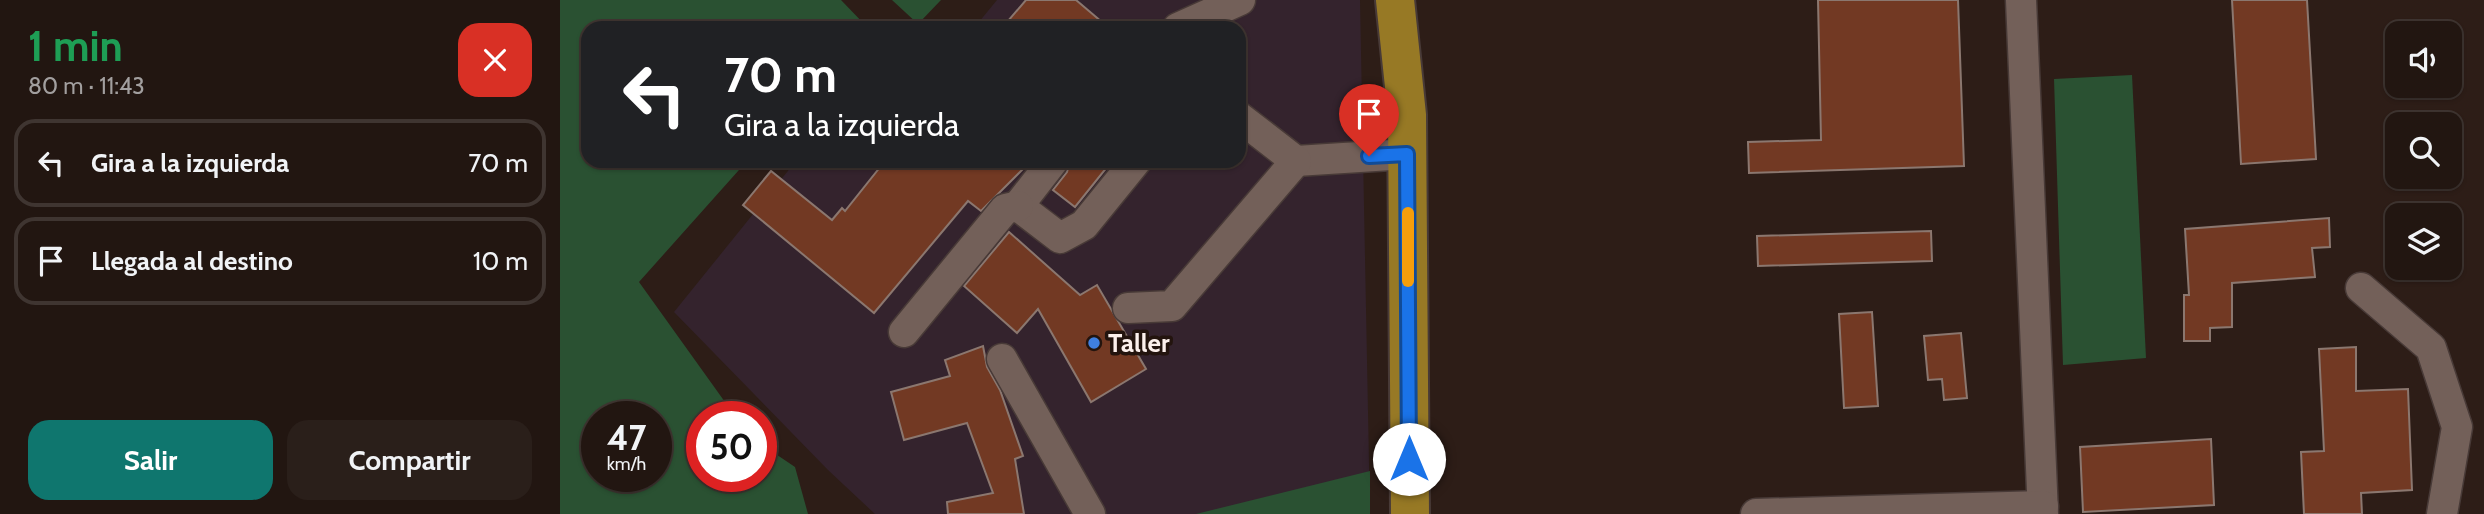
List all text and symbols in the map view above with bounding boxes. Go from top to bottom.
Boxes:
text: 1 min [28,20,123,72]
map controls [2385,21,2462,280]
button: sound [2385,21,2462,98]
button: close [458,23,532,97]
text: 70 m [724,45,837,104]
icon: left [609,49,700,140]
text: 80 m · 11:43 [28,72,145,100]
pin [1339,84,1399,156]
icon: arrive [1350,95,1388,133]
text: Gira a la izquierda [724,105,959,144]
button: search [2385,112,2462,189]
icon: left [32,144,70,182]
text: Gira a la izquierda [91,147,289,179]
text: 70 m [468,147,528,179]
button: layers [2385,203,2462,280]
icon: arrive [32,242,70,280]
text: Llegada al destino [91,245,293,277]
text: 10 m [473,245,528,277]
place label: Taller [1108,327,1170,359]
marker: Taller [1086,335,1102,351]
speed limit sign: 50 [686,401,777,492]
text: 47 [607,416,646,459]
button: Salir [28,420,273,500]
button: Compartir [287,420,532,500]
position arrow [1372,422,1446,496]
text: km/h [607,453,646,475]

